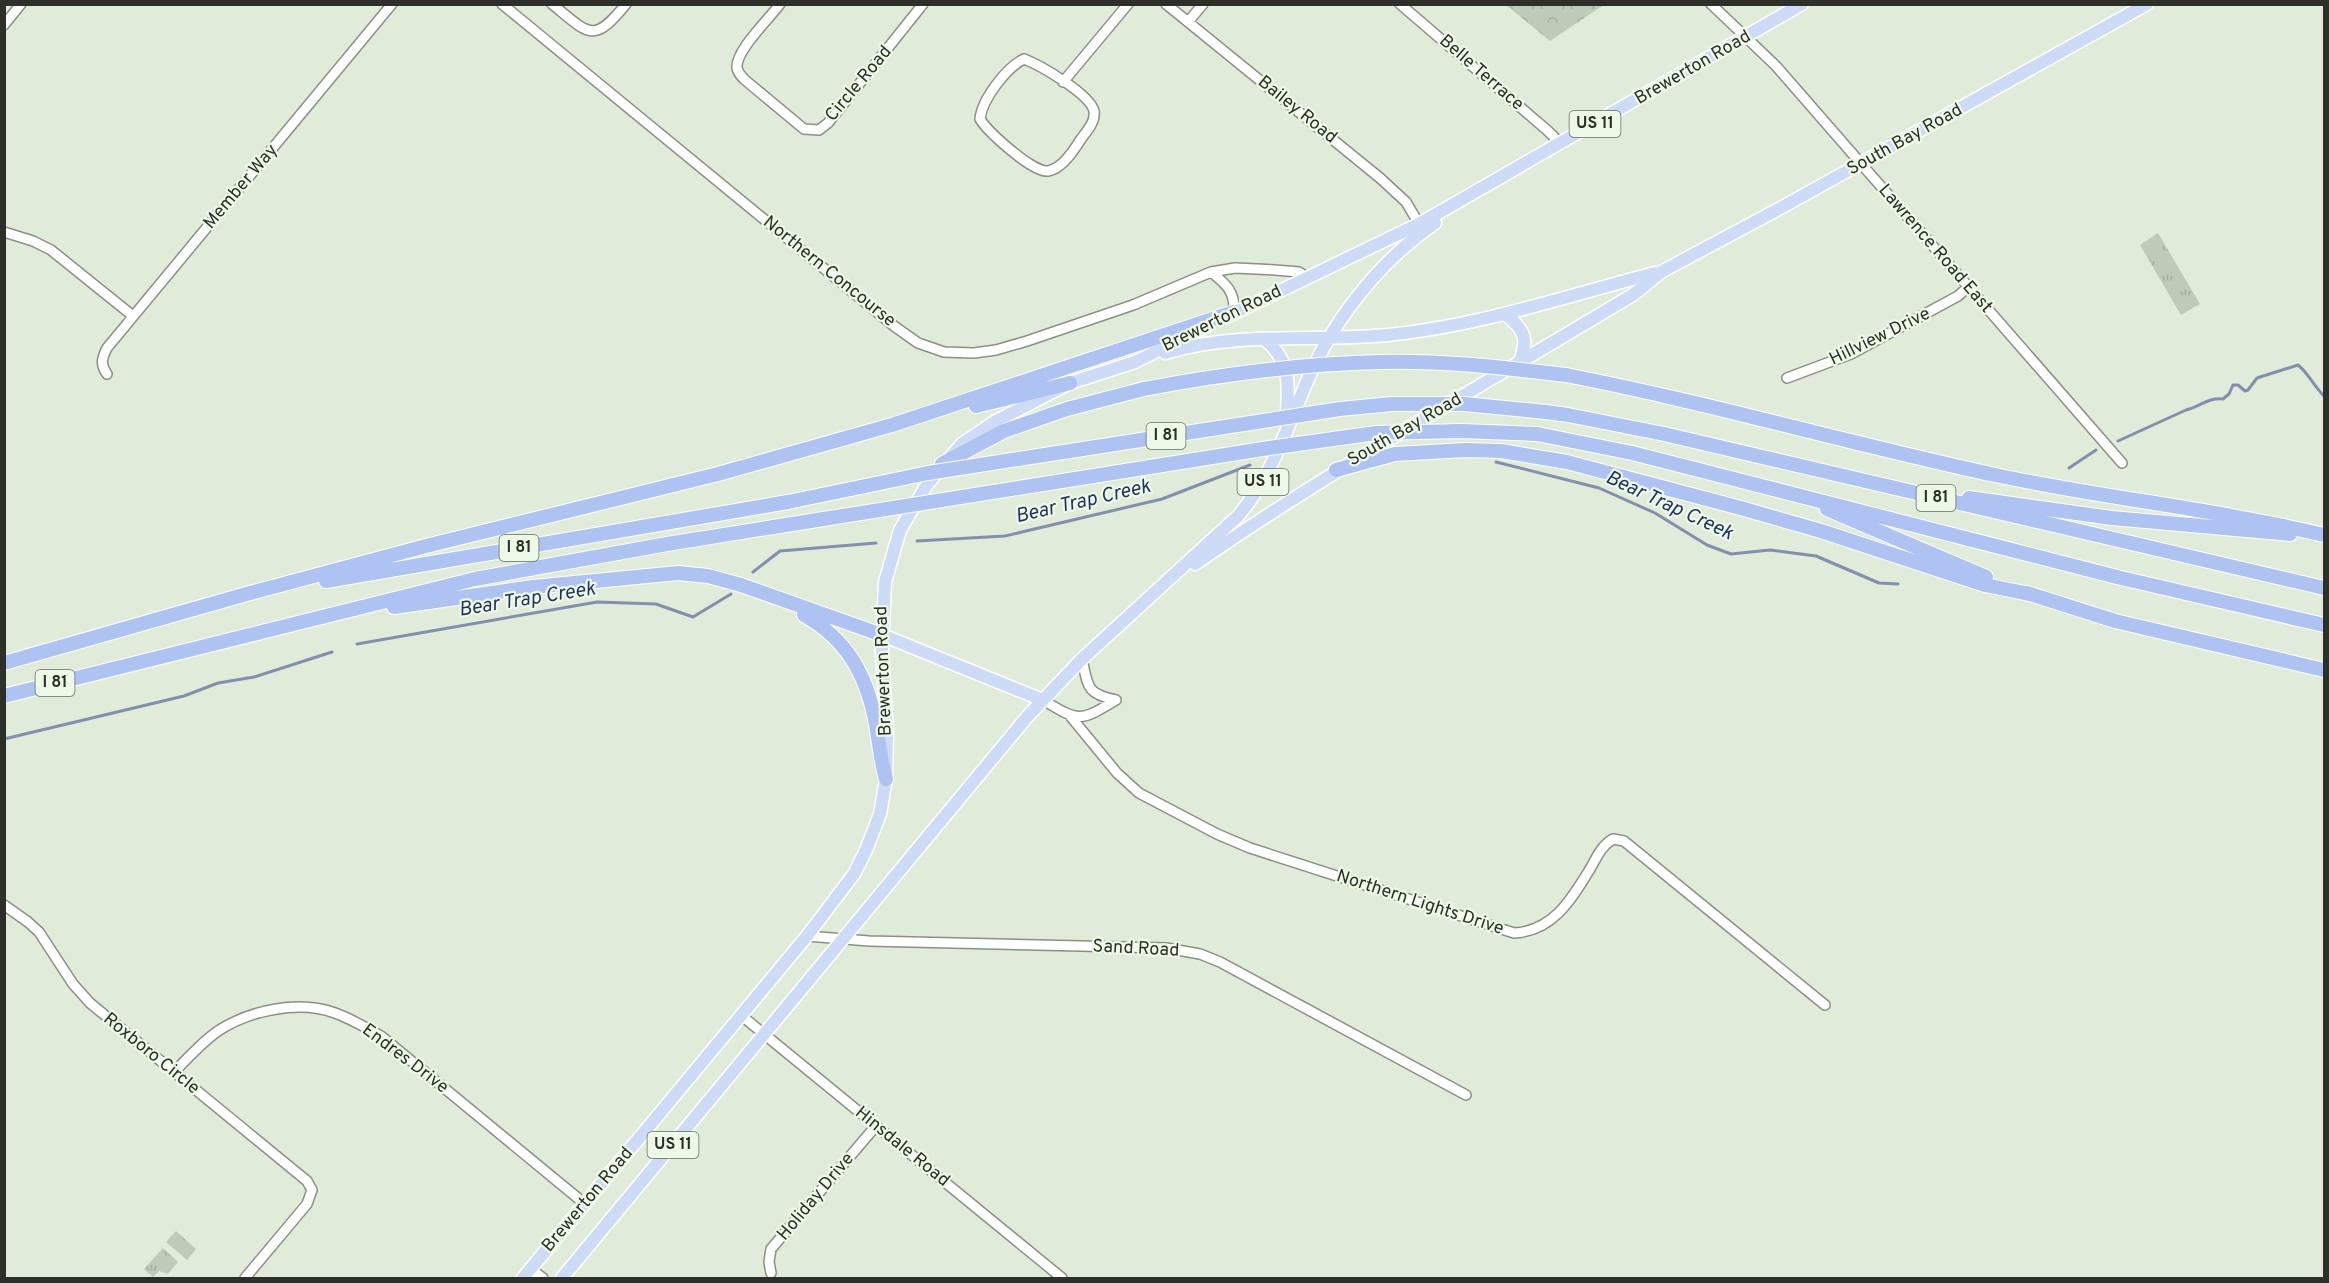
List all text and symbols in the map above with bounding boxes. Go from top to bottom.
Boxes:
street label: Brewerton Road [1631,25,1755,111]
street label: Belle Terrace [1434,30,1528,116]
street label: Circle Road [821,41,897,127]
street label: Bailey Road [1253,71,1341,149]
street label: South Bay Road [1843,99,1967,181]
road number: US 11 [1570,111,1620,137]
street label: Member Way [199,140,283,234]
street label: Lawrence Road East [1873,180,1997,318]
street label: Northern Concourse [758,211,900,333]
street label: Brewerton Road [1158,280,1286,358]
street label: Hillview Drive [1826,303,1934,371]
street label: South Bay Road [1344,388,1466,472]
road number: I 81 [1146,423,1186,449]
water label: Bear Trap Creek [1601,465,1738,547]
road number: US 11 [1238,469,1288,495]
water label: Bear Trap Creek [1013,474,1154,530]
road number: I 81 [1916,485,1956,511]
road number: I 81 [500,535,538,561]
water label: Bear Trap Creek [457,576,598,624]
street label: Brewerton Road [870,605,898,737]
road number: I 81 [36,670,74,696]
street label: Northern Lights Drive [1333,865,1507,941]
street label: Sand Road [1092,935,1180,963]
street label: Roxboro Circle [98,1008,204,1100]
street label: Endres Drive [357,1019,453,1099]
street label: Hinsdale Road [850,1102,954,1192]
road number: US 11 [648,1132,698,1158]
street label: Brewerton Road [537,1143,639,1257]
street label: Holiday Drive [773,1148,859,1246]

